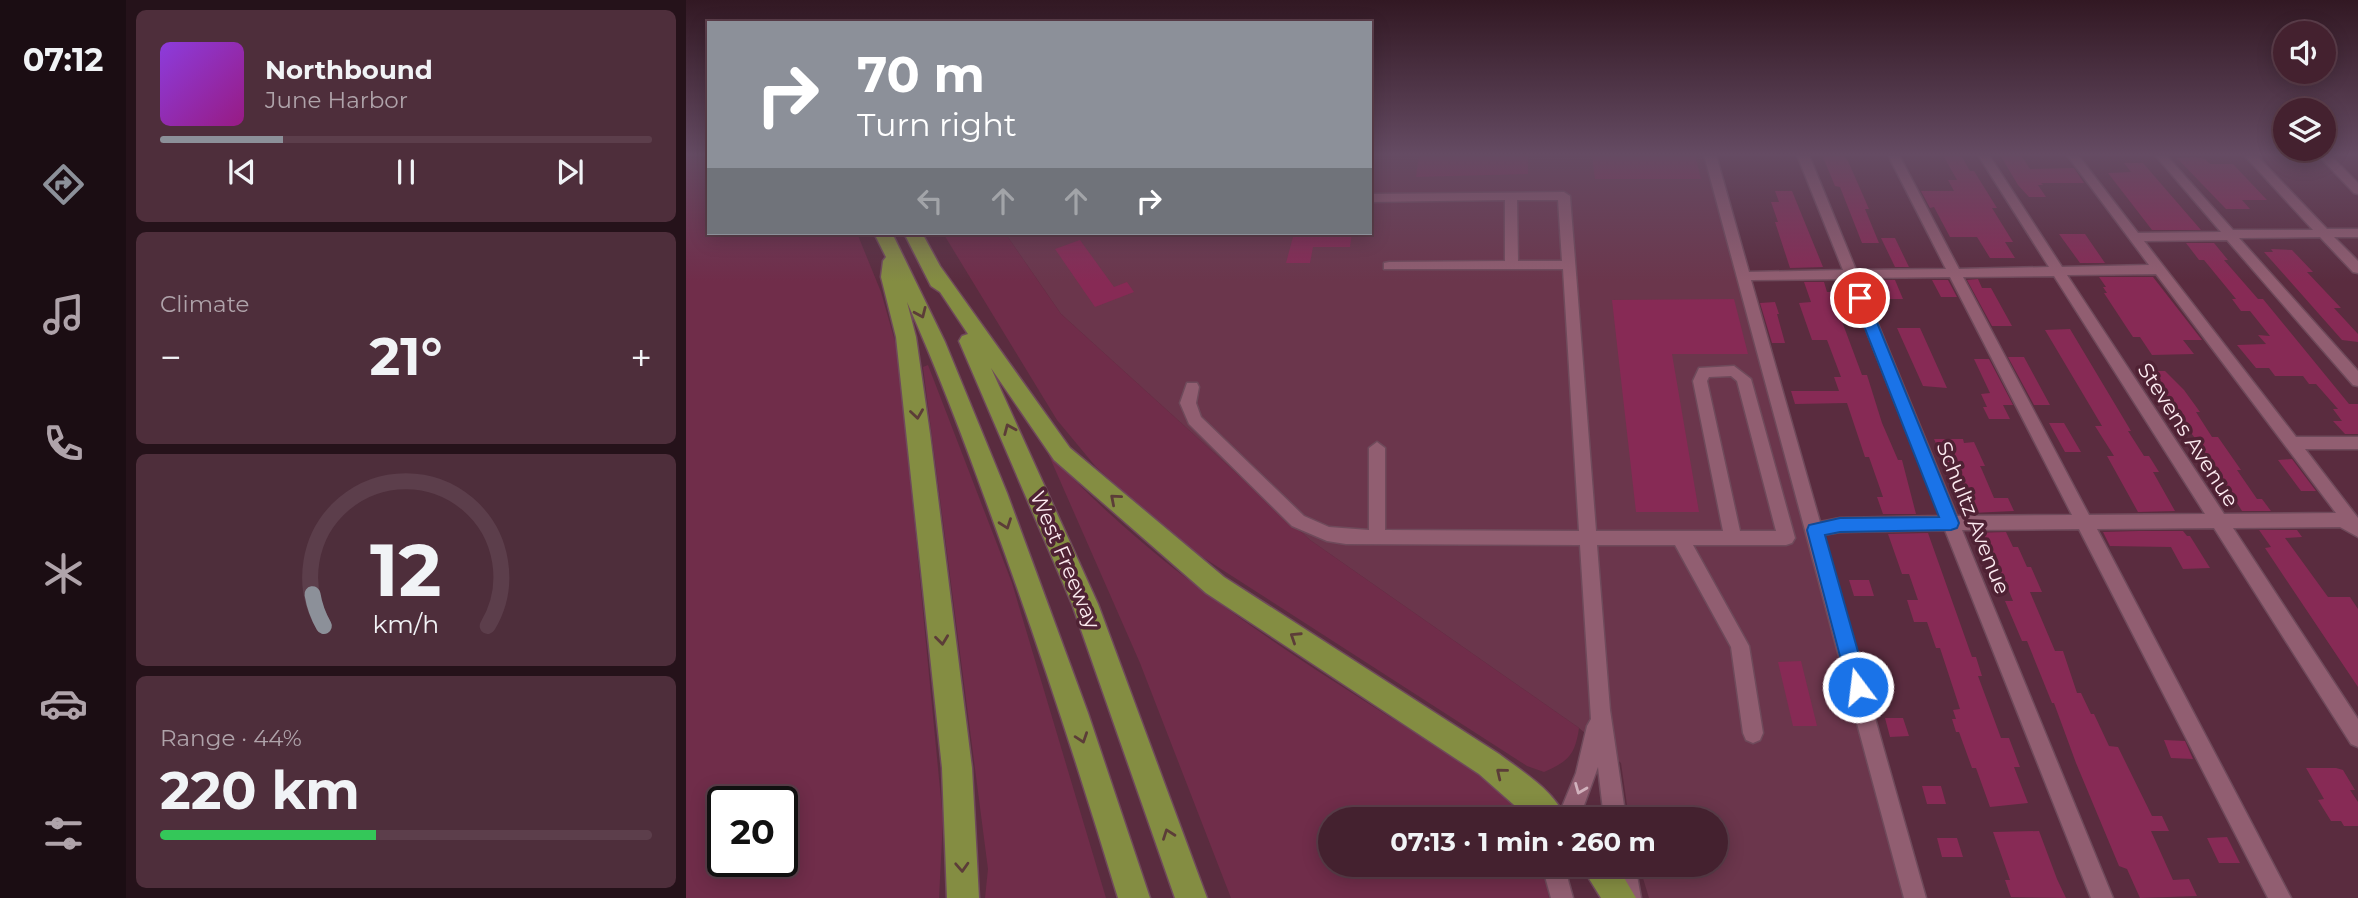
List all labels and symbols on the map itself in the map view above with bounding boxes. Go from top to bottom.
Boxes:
pin [1830,268,1890,328]
one-way arrow [913,305,927,318]
street label: Stevens Avenue [2133,358,2244,511]
one-way arrow [909,408,924,420]
one-way arrow [1003,424,1017,436]
street label: Schultz Avenue [1931,438,2015,598]
street label: West Freeway [1025,487,1106,633]
one-way arrow [1110,495,1123,507]
one-way arrow [998,517,1012,529]
one-way arrow [1290,632,1303,645]
one-way arrow [934,635,949,646]
position arrow [1821,650,1895,724]
one-way arrow [1074,731,1088,744]
one-way arrow [1496,769,1509,782]
one-way arrow [1575,782,1589,794]
speed limit sign: 20 [707,786,798,877]
one-way arrow [1162,828,1176,840]
one-way arrow [954,862,969,873]

